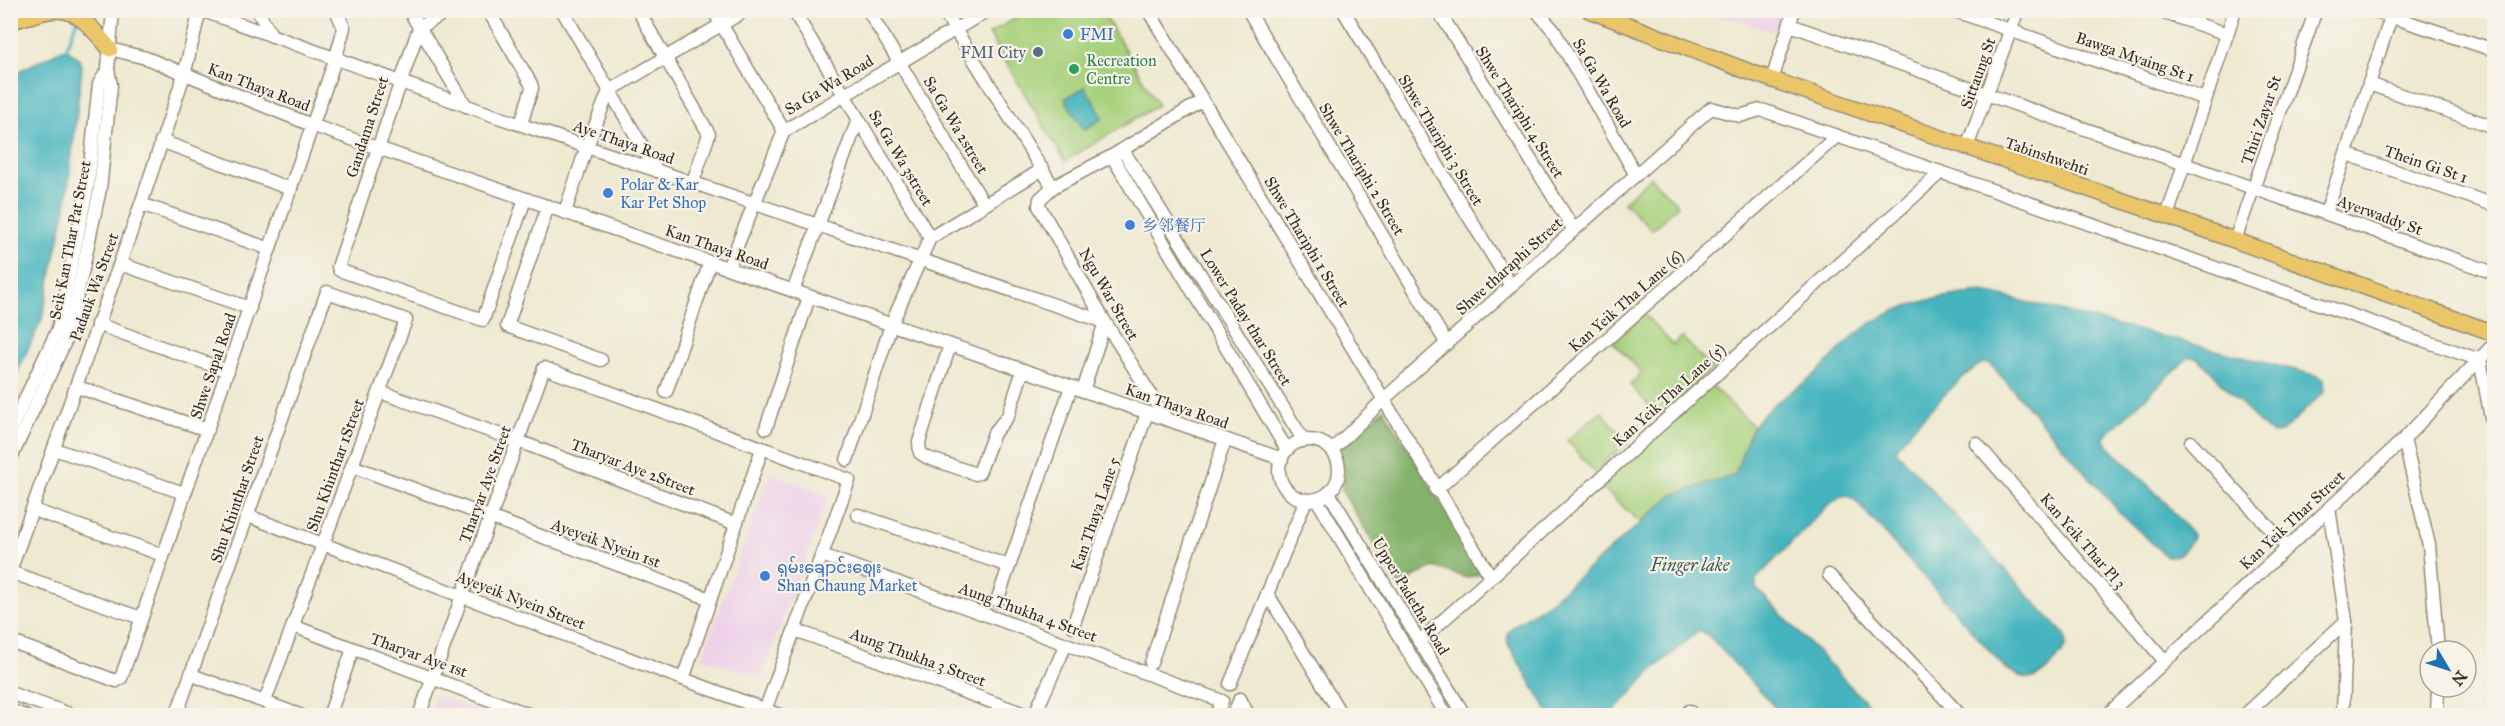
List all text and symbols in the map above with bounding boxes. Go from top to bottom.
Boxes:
place label: FMI [1080,25,1114,44]
marker: FMI [1061,27,1075,41]
street label: Bawga Myaing St 1 [2073,28,2197,87]
street label: Sittaung St [1956,34,2001,112]
street label: Sa Ga Wa Road [1569,35,1635,131]
street label: Shwe Thariphi 4 Street [1472,42,1569,182]
place label: FMI City [960,43,1026,62]
marker: FMI City [1031,45,1045,59]
street label: Sa Ga Wa Road [781,51,877,119]
place label: Recreation Centre [1086,51,1157,88]
street label: Kan Thaya Road [205,59,313,115]
marker: Recreation Centre [1067,62,1081,76]
street label: Shwe Thariphi 3 Street [1394,71,1488,209]
street label: Sa Ga Wa 2street [919,73,993,177]
street label: Thiri Zayar St [2237,73,2285,167]
street label: Gandama Street [342,74,392,180]
street label: Shwe Thariphi 2 Street [1315,99,1409,239]
street label: Sa Ga Wa 3street [865,107,937,210]
street label: Aye Thaya Road [570,115,677,168]
street label: Tabinshwehti [2002,133,2092,179]
street label: Thein Gi St 1 [2382,141,2470,187]
street label: Seik Kan Thar Pat Street [45,158,95,321]
street label: Shwe Thariphi 1 Street [1260,173,1354,311]
place label: Polar & Kar Kar Pet Shop [620,175,706,212]
marker: Polar & Kar Kar Pet Shop [601,186,615,200]
street label: Ayerwaddy St [2334,190,2425,239]
street label: Shwe tharaphi Street [1452,213,1566,319]
place label: 乡邻餐厅 [1142,216,1206,235]
marker: 乡邻餐厅 [1123,218,1137,232]
street label: Kan Thaya Road [663,220,771,274]
street label: Padauk Wa Street [66,230,123,344]
street label: Ngu War Street [1074,245,1143,344]
street label: Lower Paday thar Street [1196,245,1296,389]
street label: Kan Yeik Tha Lane (6) [1565,246,1688,357]
street label: Shwe Sapal Road [186,310,240,422]
street label: Kan Yeik Tha Lane (5) [1609,339,1730,451]
street label: Kan Thaya Road [1123,379,1231,433]
street label: Shu Khinthar 1Street [302,396,368,534]
street label: Tharyar Aye Street [455,422,515,545]
street label: Shu Khinthar Street [206,432,268,565]
street label: Tharyar Aye 2Street [568,435,698,500]
street label: Kan Thaya Lane 5 [1067,454,1124,573]
street label: Kan Yeik Thar Street [2235,466,2349,574]
street label: Kan Yeik Thar Pl 3 [2036,489,2130,593]
street label: Ayeyeik Nyein 1st [548,514,664,572]
street label: Upper Padetha Road [1368,534,1454,658]
water label: Finger lake [1650,554,1731,576]
place label: ရှမ်းချောင်းဈေး Shan Chaung Market [777,556,918,596]
street label: Ayeyeik Nyein Street [453,566,589,634]
marker: ရှမ်းချောင်းဈေး Shan Chaung Market [758,569,772,583]
street label: Aung Thukha 4 Street [955,578,1100,647]
street label: Aung Thukha 3 Street [846,623,989,691]
street label: Tharyar Aye 1st [368,629,470,681]
north arrow [2418,639,2478,699]
text: N [2447,667,2471,690]

